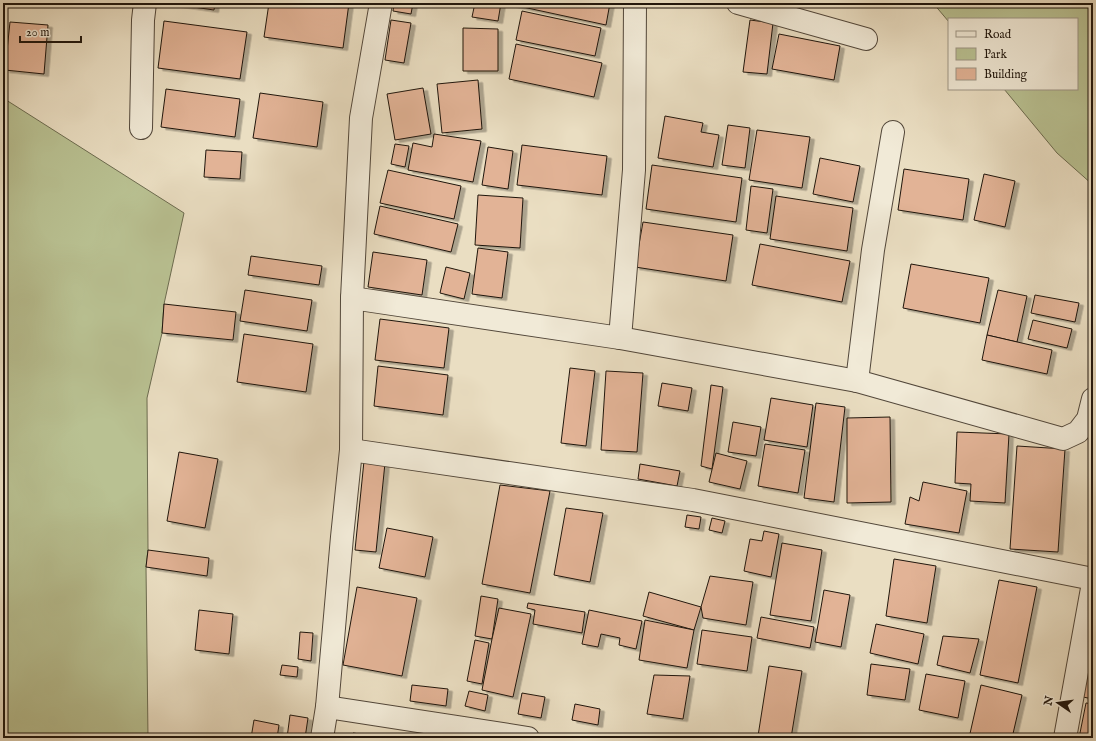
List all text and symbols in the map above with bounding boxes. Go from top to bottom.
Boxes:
scale bar [20,18,81,44]
legend [948,18,1078,90]
text: 20 m [26,25,49,40]
text: Road [984,27,1012,42]
text: Park [984,47,1007,62]
text: Building [984,67,1028,82]
north arrow [1038,683,1078,723]
text: N [1041,694,1057,708]

